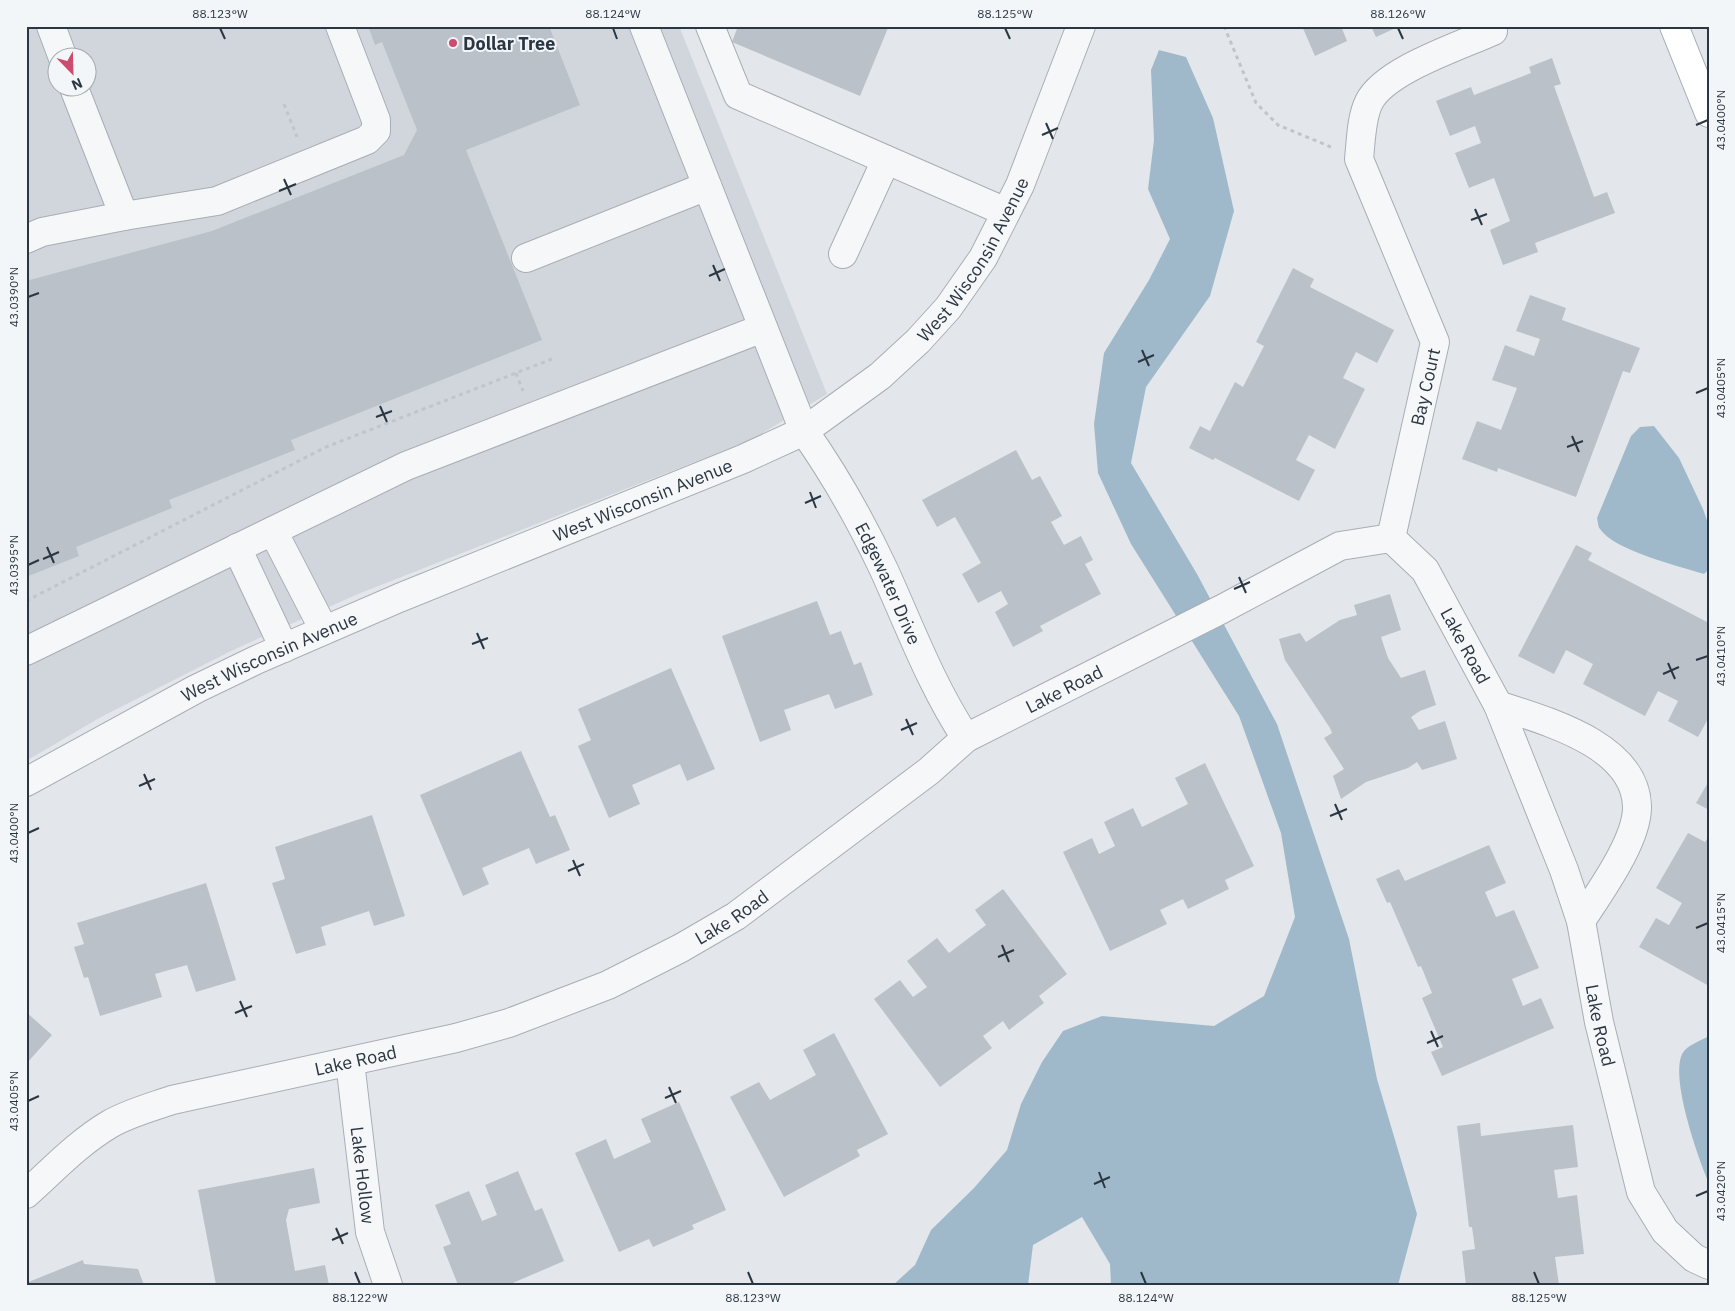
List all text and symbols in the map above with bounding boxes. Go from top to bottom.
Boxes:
text: 88.123°W [192,6,248,21]
text: 88.124°W [585,6,641,21]
text: 88.125°W [977,6,1033,21]
text: 88.126°W [1370,6,1426,21]
place label: Dollar Tree [463,32,555,55]
marker: Dollar Tree [447,37,459,49]
north arrow [48,48,98,98]
text: N [69,74,85,94]
text: 43.0400°N [1713,90,1728,150]
street label: West Wisconsin Avenue [912,174,1033,346]
text: 43.0390°N [6,267,21,327]
street label: Bay Court [1405,346,1445,428]
text: 43.0405°N [1713,358,1728,418]
street label: West Wisconsin Avenue [550,453,736,546]
street label: Edgewater Drive [851,518,927,648]
text: 43.0395°N [6,535,21,595]
street label: Lake Road [1436,603,1496,688]
street label: West Wisconsin Avenue [177,606,361,707]
text: 43.0410°N [1713,626,1728,686]
street label: Lake Road [1021,660,1106,718]
text: 43.0400°N [6,803,21,863]
street label: Lake Road [690,884,773,949]
text: 43.0415°N [1713,893,1728,953]
street label: Lake Road [1581,982,1621,1068]
street label: Lake Road [312,1040,399,1080]
text: 43.0405°N [6,1071,21,1131]
street label: Lake Hollow [346,1125,381,1226]
text: 43.0420°N [1713,1161,1728,1221]
text: 88.122°W [332,1290,388,1305]
text: 88.123°W [725,1290,781,1305]
text: 88.124°W [1118,1290,1174,1305]
text: 88.125°W [1511,1290,1567,1305]

